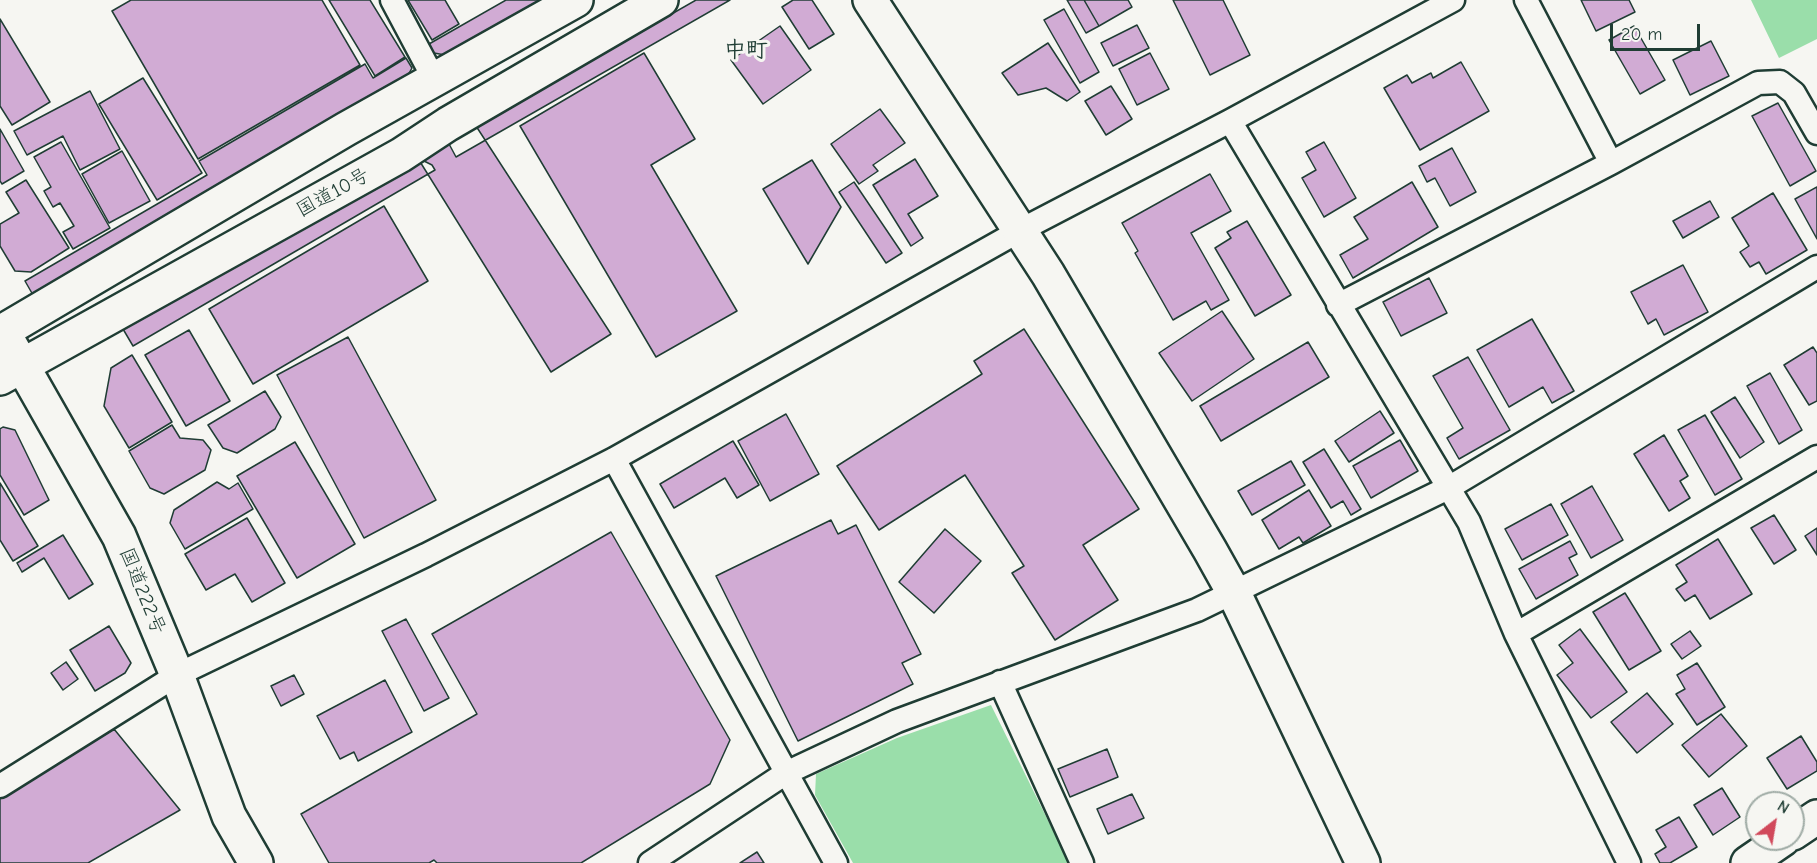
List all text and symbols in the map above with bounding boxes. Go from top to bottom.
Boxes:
scale bar [1613,12,1703,50]
text: 20 m [1621,24,1662,45]
district label: 中町 [724,38,768,64]
street label: 国道10号 [292,163,374,223]
street label: 国道222号 [114,544,170,638]
north arrow [1745,791,1805,851]
text: N [1774,797,1792,818]

